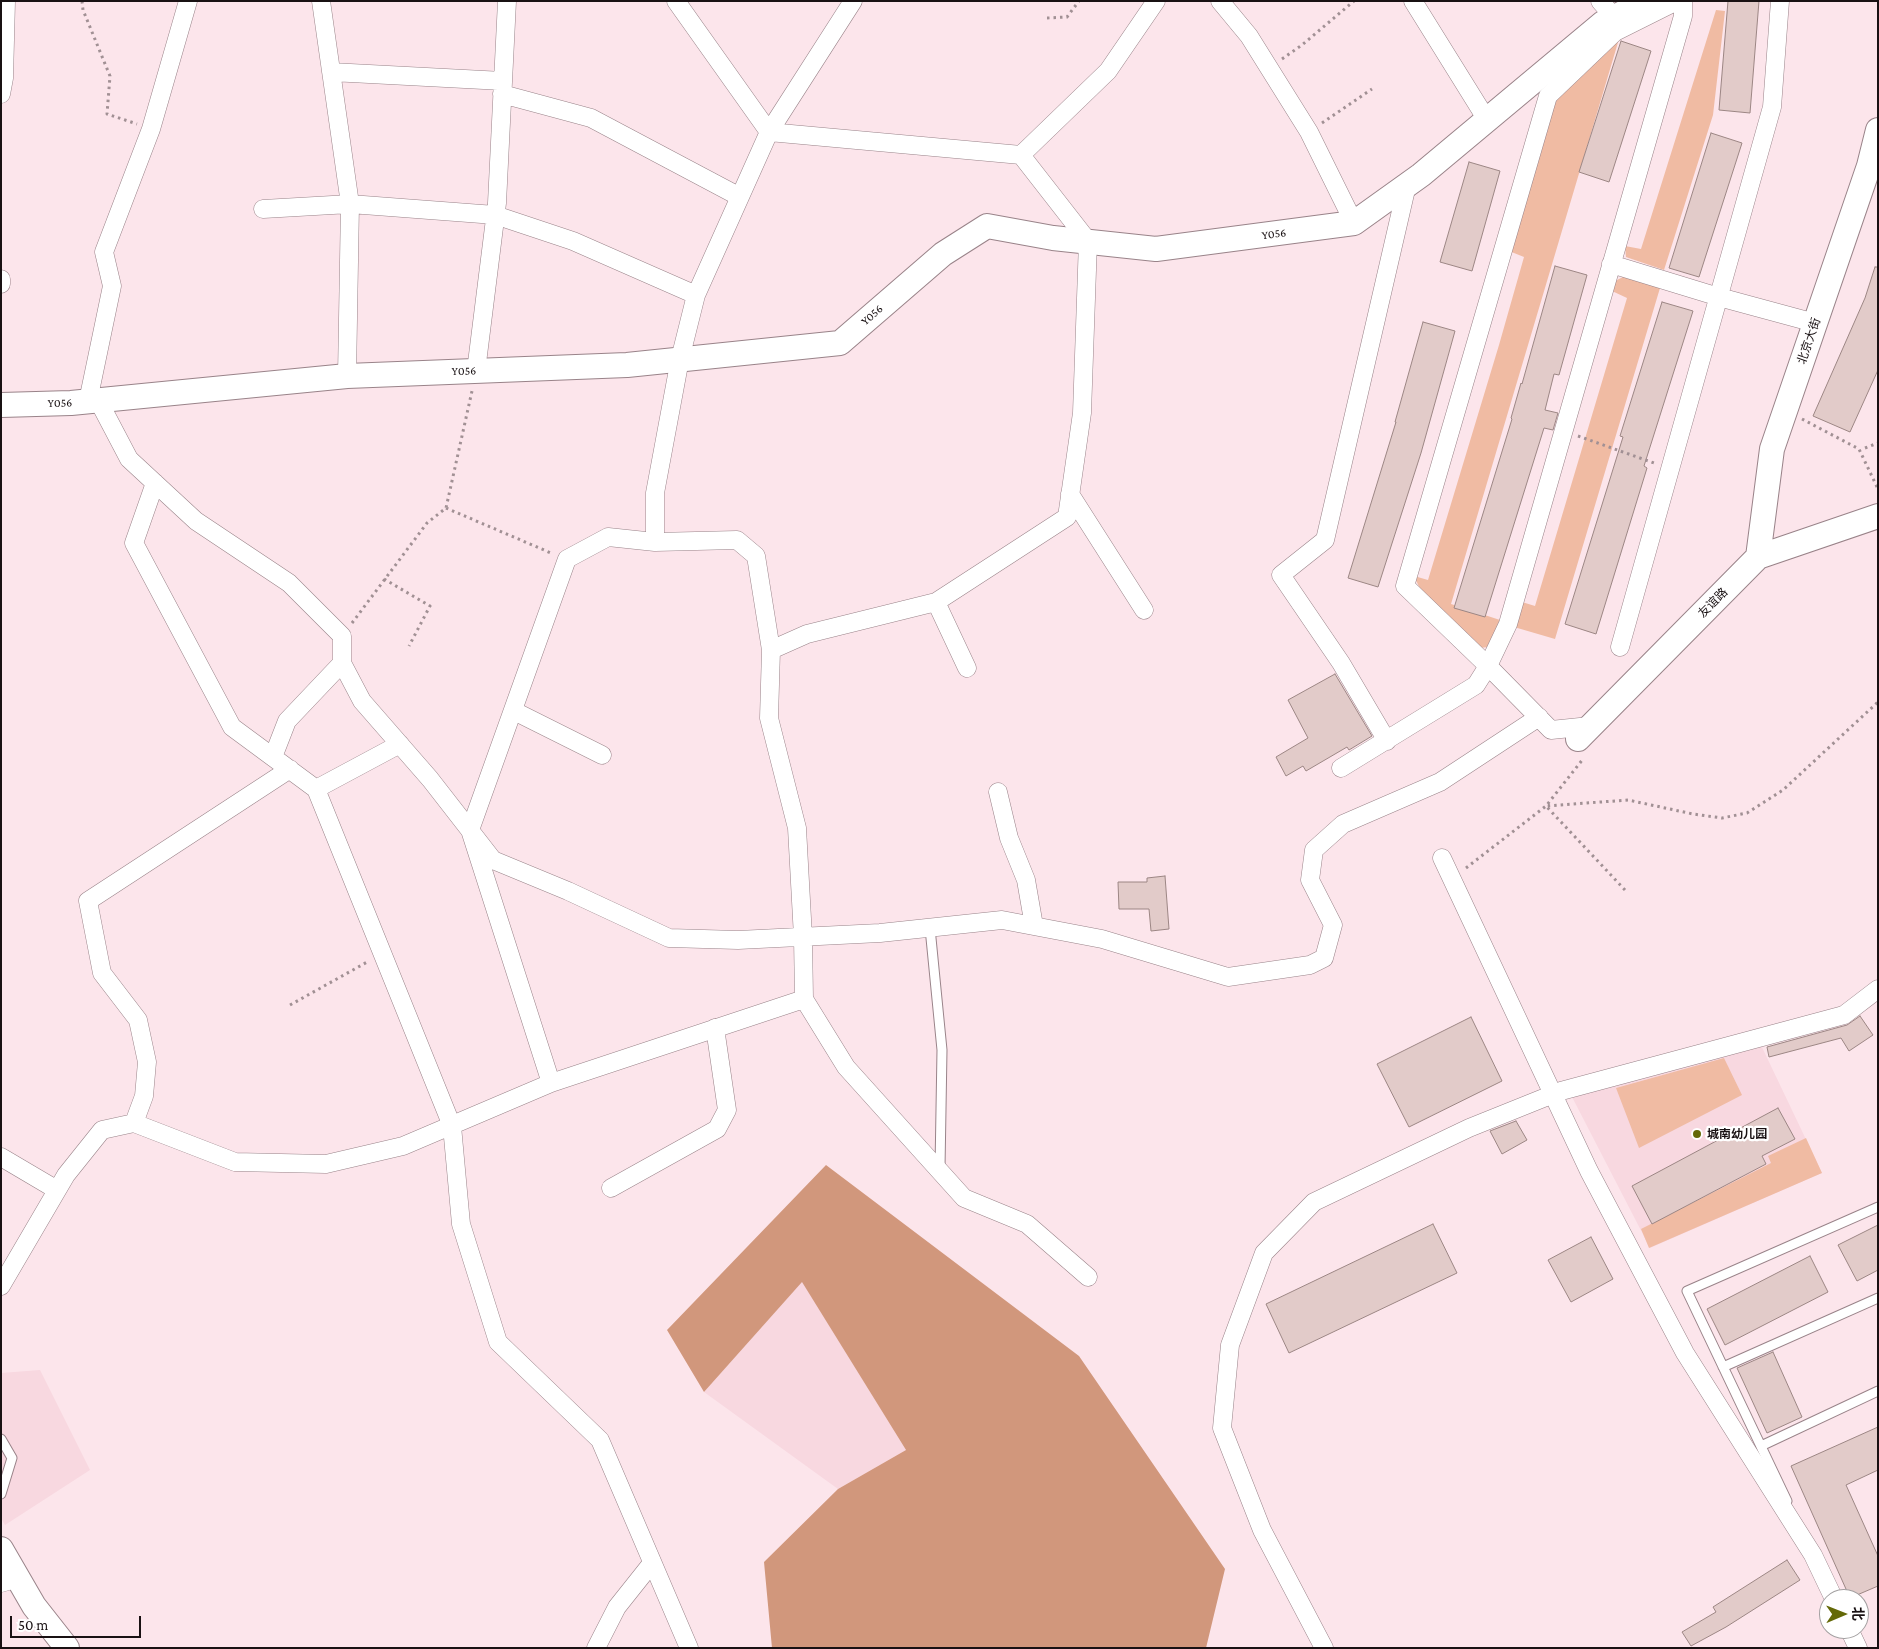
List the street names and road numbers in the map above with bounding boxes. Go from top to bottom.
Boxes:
street label: Y056 [1261,225,1287,243]
street label: Y056 [858,302,886,328]
street label: 北京大街 [1794,316,1824,366]
street label: Y056 [451,363,477,379]
street label: Y056 [47,395,73,411]
street label: 友谊路 [1695,585,1731,621]

